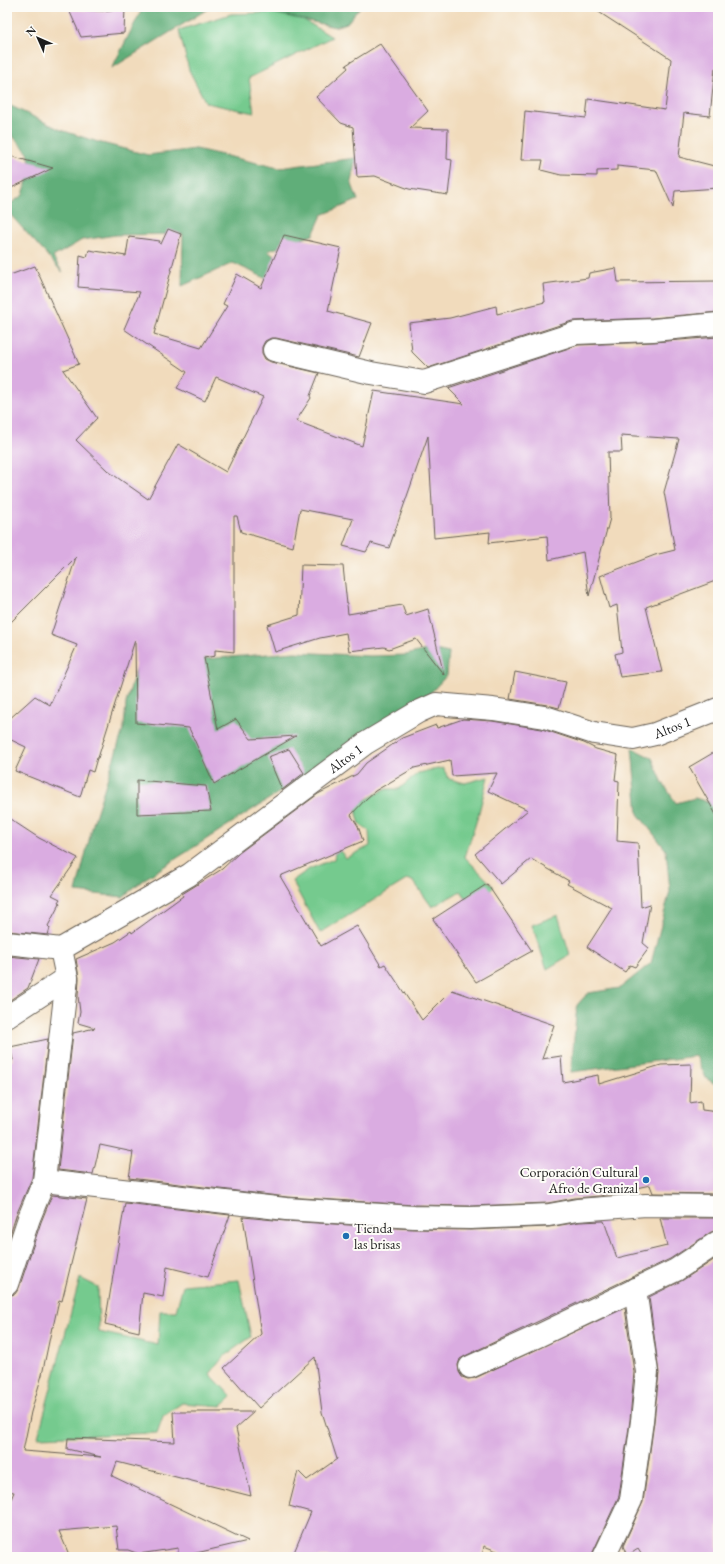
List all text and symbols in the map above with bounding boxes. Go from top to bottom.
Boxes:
north arrow [18,18,58,58]
text: N [23,23,39,39]
street label: Altos 1 [650,712,693,743]
street label: Altos 1 [324,740,366,778]
place label: Corporación Cultural Afro de Granizal [520,1163,639,1197]
marker: Corporación Cultural Afro de Granizal [641,1175,651,1185]
place label: Tienda las brisas [354,1219,401,1253]
marker: Tienda las brisas [341,1231,351,1241]

